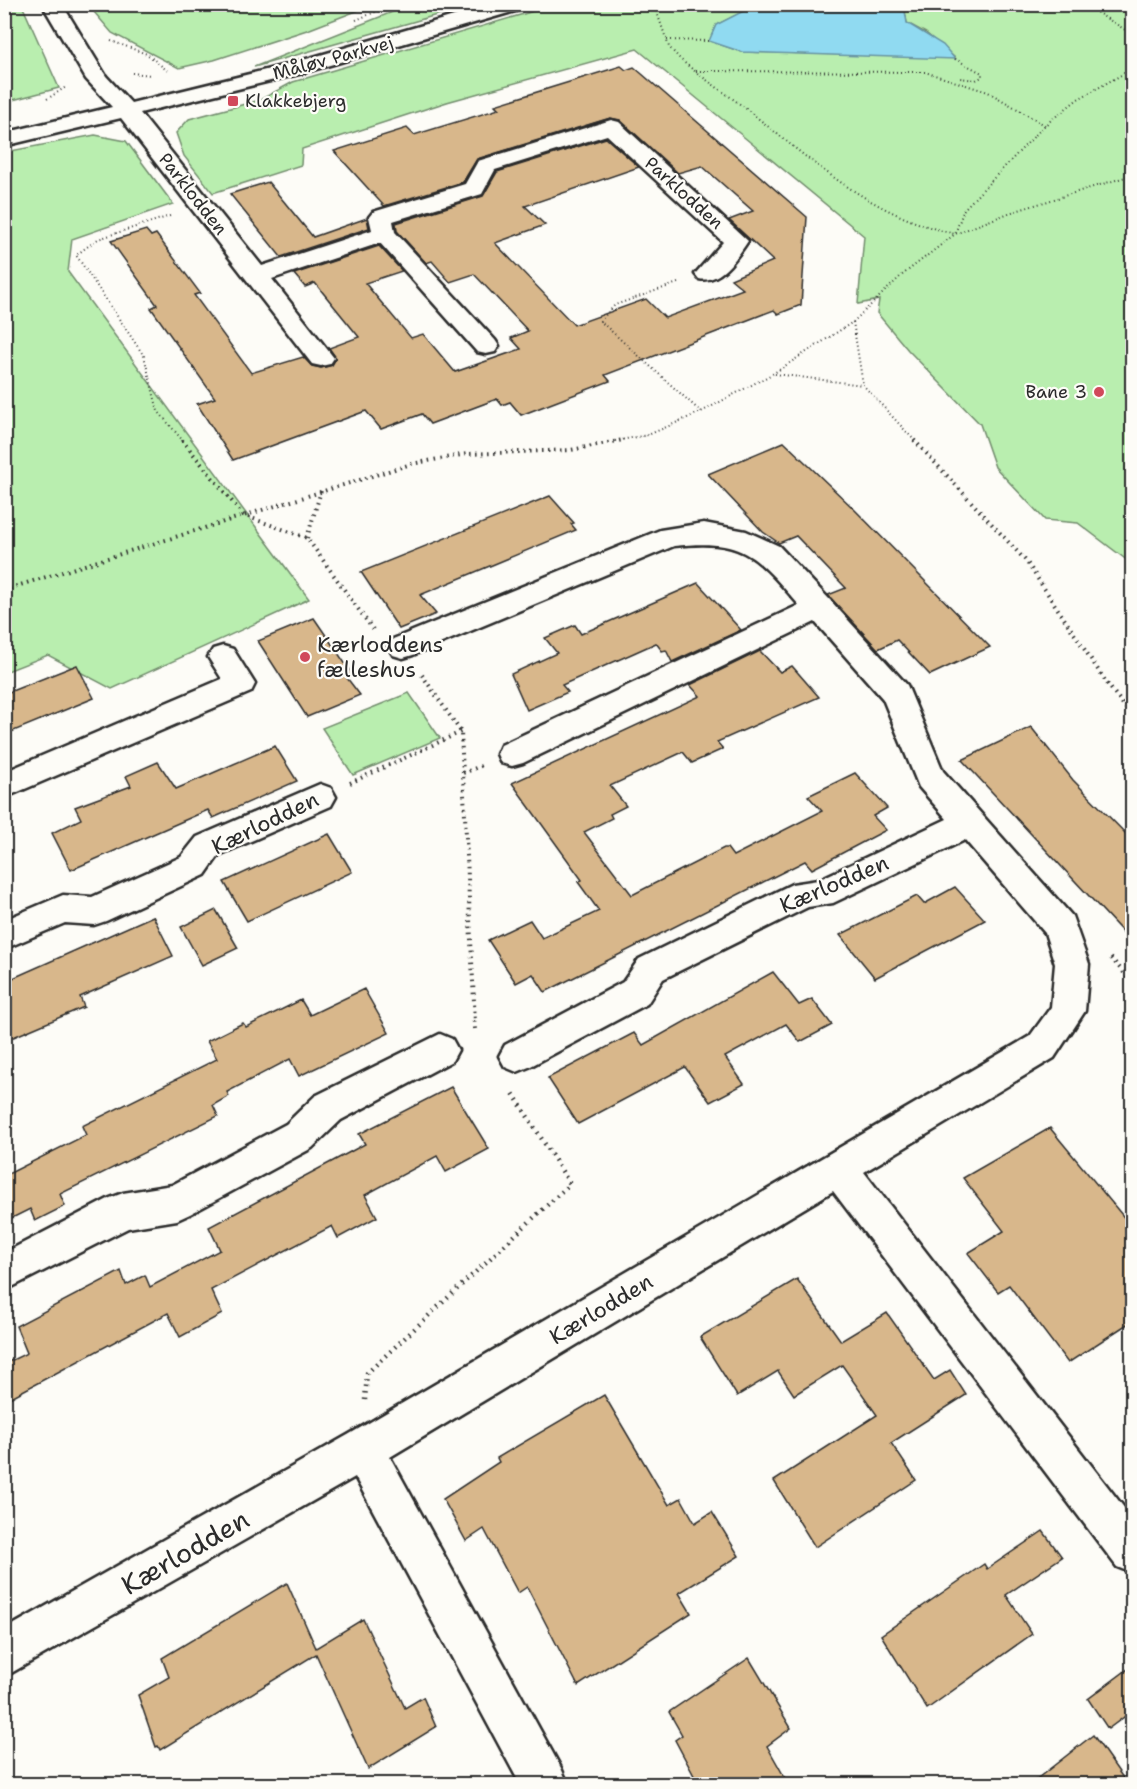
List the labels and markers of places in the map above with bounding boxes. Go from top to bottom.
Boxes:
place label: Klakkebjerg [245,89,346,113]
marker: Klakkebjerg [226,94,240,108]
place label: Bane 3 [1026,380,1087,404]
marker: Bane 3 [1092,385,1106,399]
place label: Kærloddens fælleshus [317,630,443,684]
marker: Kærloddens fælleshus [298,650,312,664]

